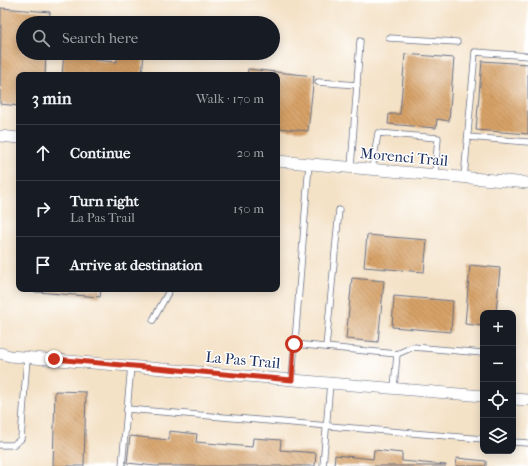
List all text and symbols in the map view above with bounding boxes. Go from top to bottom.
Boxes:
search box [16,16,280,60]
icon: search [30,27,52,49]
text: Search here [62,29,138,47]
text: 3 min [32,88,72,108]
text: Walk · 170 m [196,91,264,106]
icon: ahead [32,142,54,164]
text: Continue [70,144,130,162]
street label: Morenci Trail [359,144,449,170]
text: 20 m [237,145,264,160]
text: Turn right [70,192,139,210]
icon: right [32,198,54,220]
text: 150 m [233,201,264,216]
text: La Pas Trail [70,210,135,225]
icon: arrive [32,254,54,276]
text: Arrive at destination [70,256,202,274]
map controls [480,310,516,454]
button: + [480,310,516,346]
route start [285,335,303,353]
button: − [480,346,516,382]
street label: La Pas Trail [205,348,281,372]
route end [45,350,63,368]
button: locate [480,382,516,418]
button: layers [480,418,516,454]

